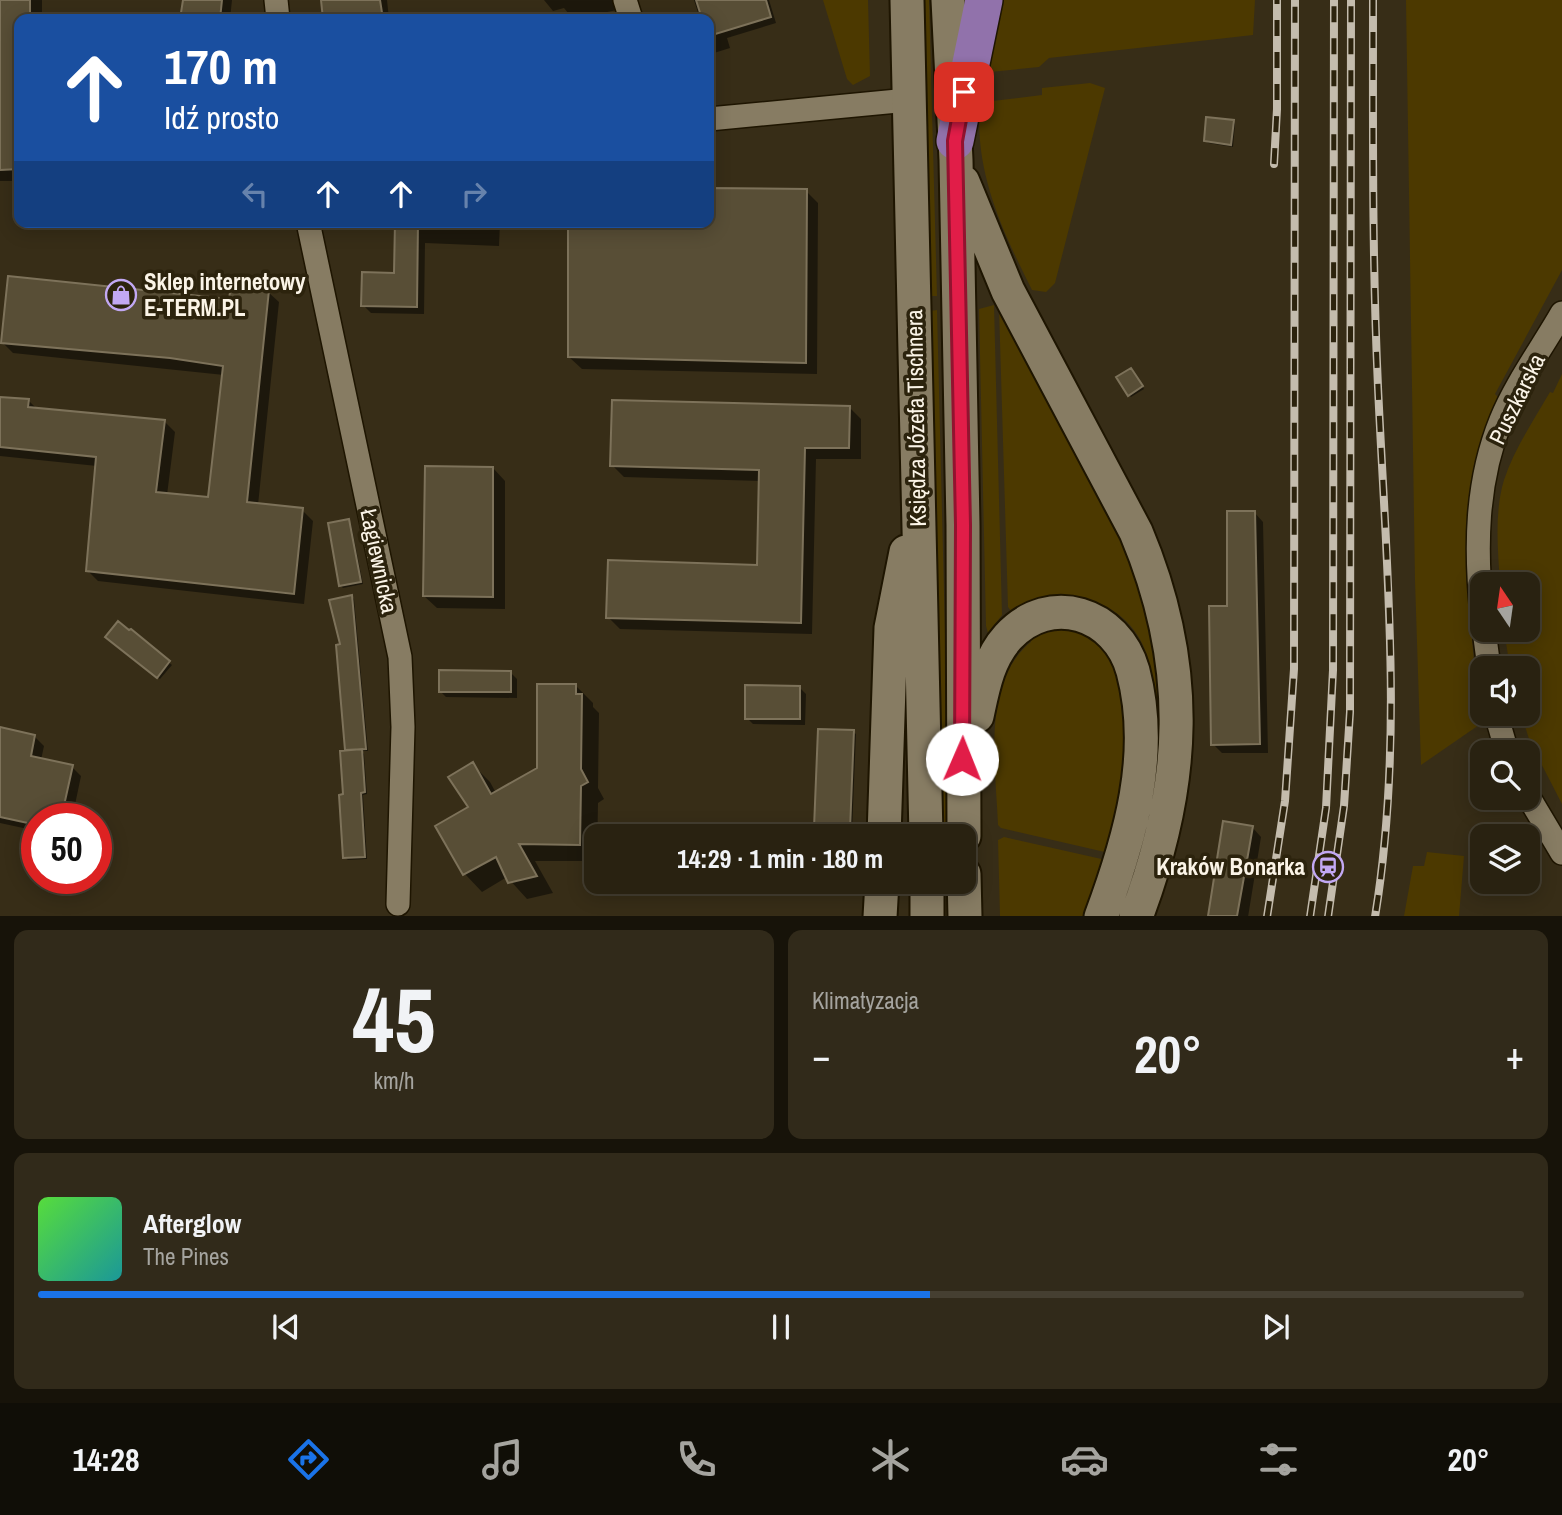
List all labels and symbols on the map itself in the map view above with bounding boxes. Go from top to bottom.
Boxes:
pin [934,62,994,122]
place label: Sklep internetowy E-TERM.PL [144,266,306,323]
shop icon: Sklep internetowy E-TERM.PL [104,278,138,312]
street label: Księdza Józefa Tischnera [898,309,933,527]
street label: Puszkarska [1481,348,1552,449]
street label: Łagiewnicka [353,506,406,616]
north arrow [1470,572,1540,642]
position arrow [925,722,999,796]
speed limit sign: 50 [21,803,112,894]
station icon: Kraków Bonarka [1311,850,1345,884]
place label: Kraków Bonarka [1156,851,1306,882]

